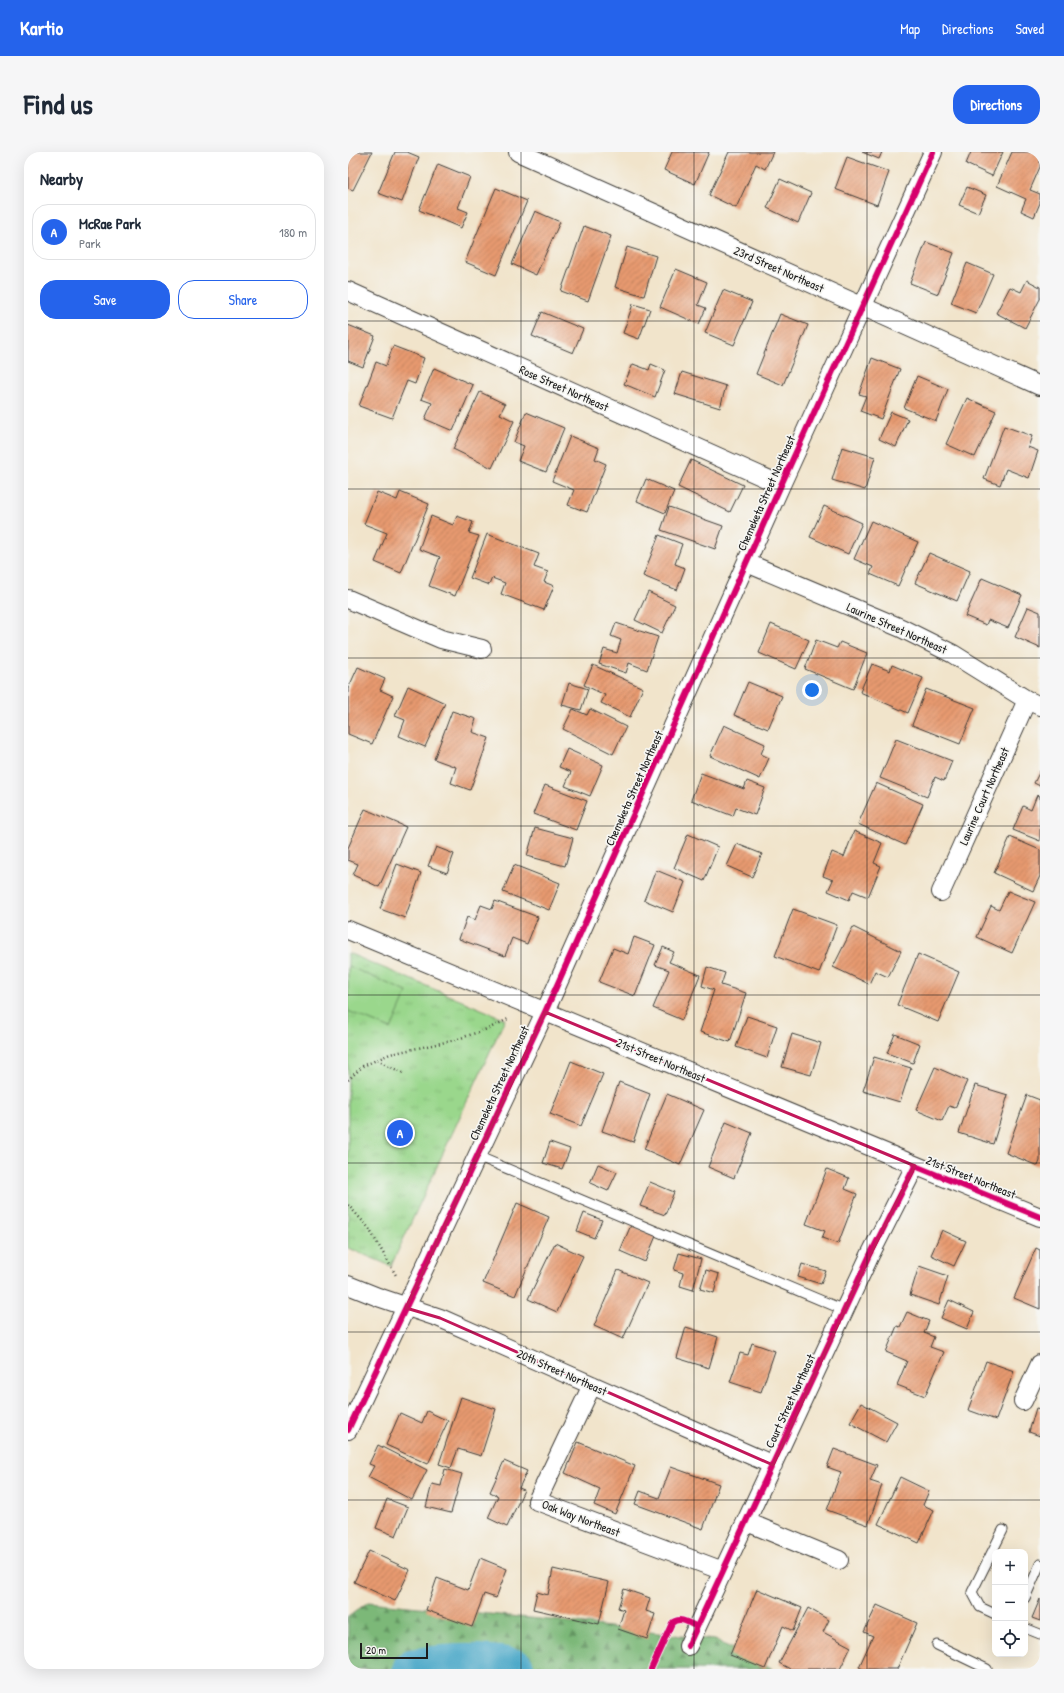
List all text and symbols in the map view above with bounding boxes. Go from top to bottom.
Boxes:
text: Kartio [20,15,63,41]
text: Map [900,19,920,38]
text: Directions [942,19,993,38]
text: Saved [1015,19,1044,38]
text: Find us [24,85,93,123]
button: Directions [953,85,1040,124]
text: Nearby [40,167,83,190]
text: McRae Park [79,213,141,234]
text: A [51,223,57,241]
text: 180 m [279,223,307,241]
text: Park [79,234,101,252]
street label: 23rd Street Northeast [731,242,828,297]
button: Save [40,280,170,319]
button: Share [178,280,308,319]
street label: Rose Street Northeast [517,361,612,416]
street label: Chemeketa Street Northeast [733,432,799,553]
street label: Laurine Street Northeast [844,598,951,658]
your location [802,680,822,700]
street label: Chemeketa Street Northeast [601,727,667,848]
street label: Laurine Court Northeast [955,744,1014,848]
street label: Chemeketa Street Northeast [465,1022,533,1143]
street label: 21st Street Northeast [614,1034,709,1087]
pin: A [387,1118,413,1148]
street label: 21st Street Northeast [924,1151,1019,1203]
street label: 20th Street Northeast [514,1345,610,1400]
street label: Court Street Northeast [761,1351,820,1451]
street label: Oak Way Northeast [540,1495,623,1541]
map controls [992,1549,1028,1657]
button: + [992,1549,1028,1585]
button: − [992,1585,1028,1621]
button: locate [992,1621,1028,1657]
scale bar [360,1641,428,1660]
text: 20 m [366,1643,386,1657]

